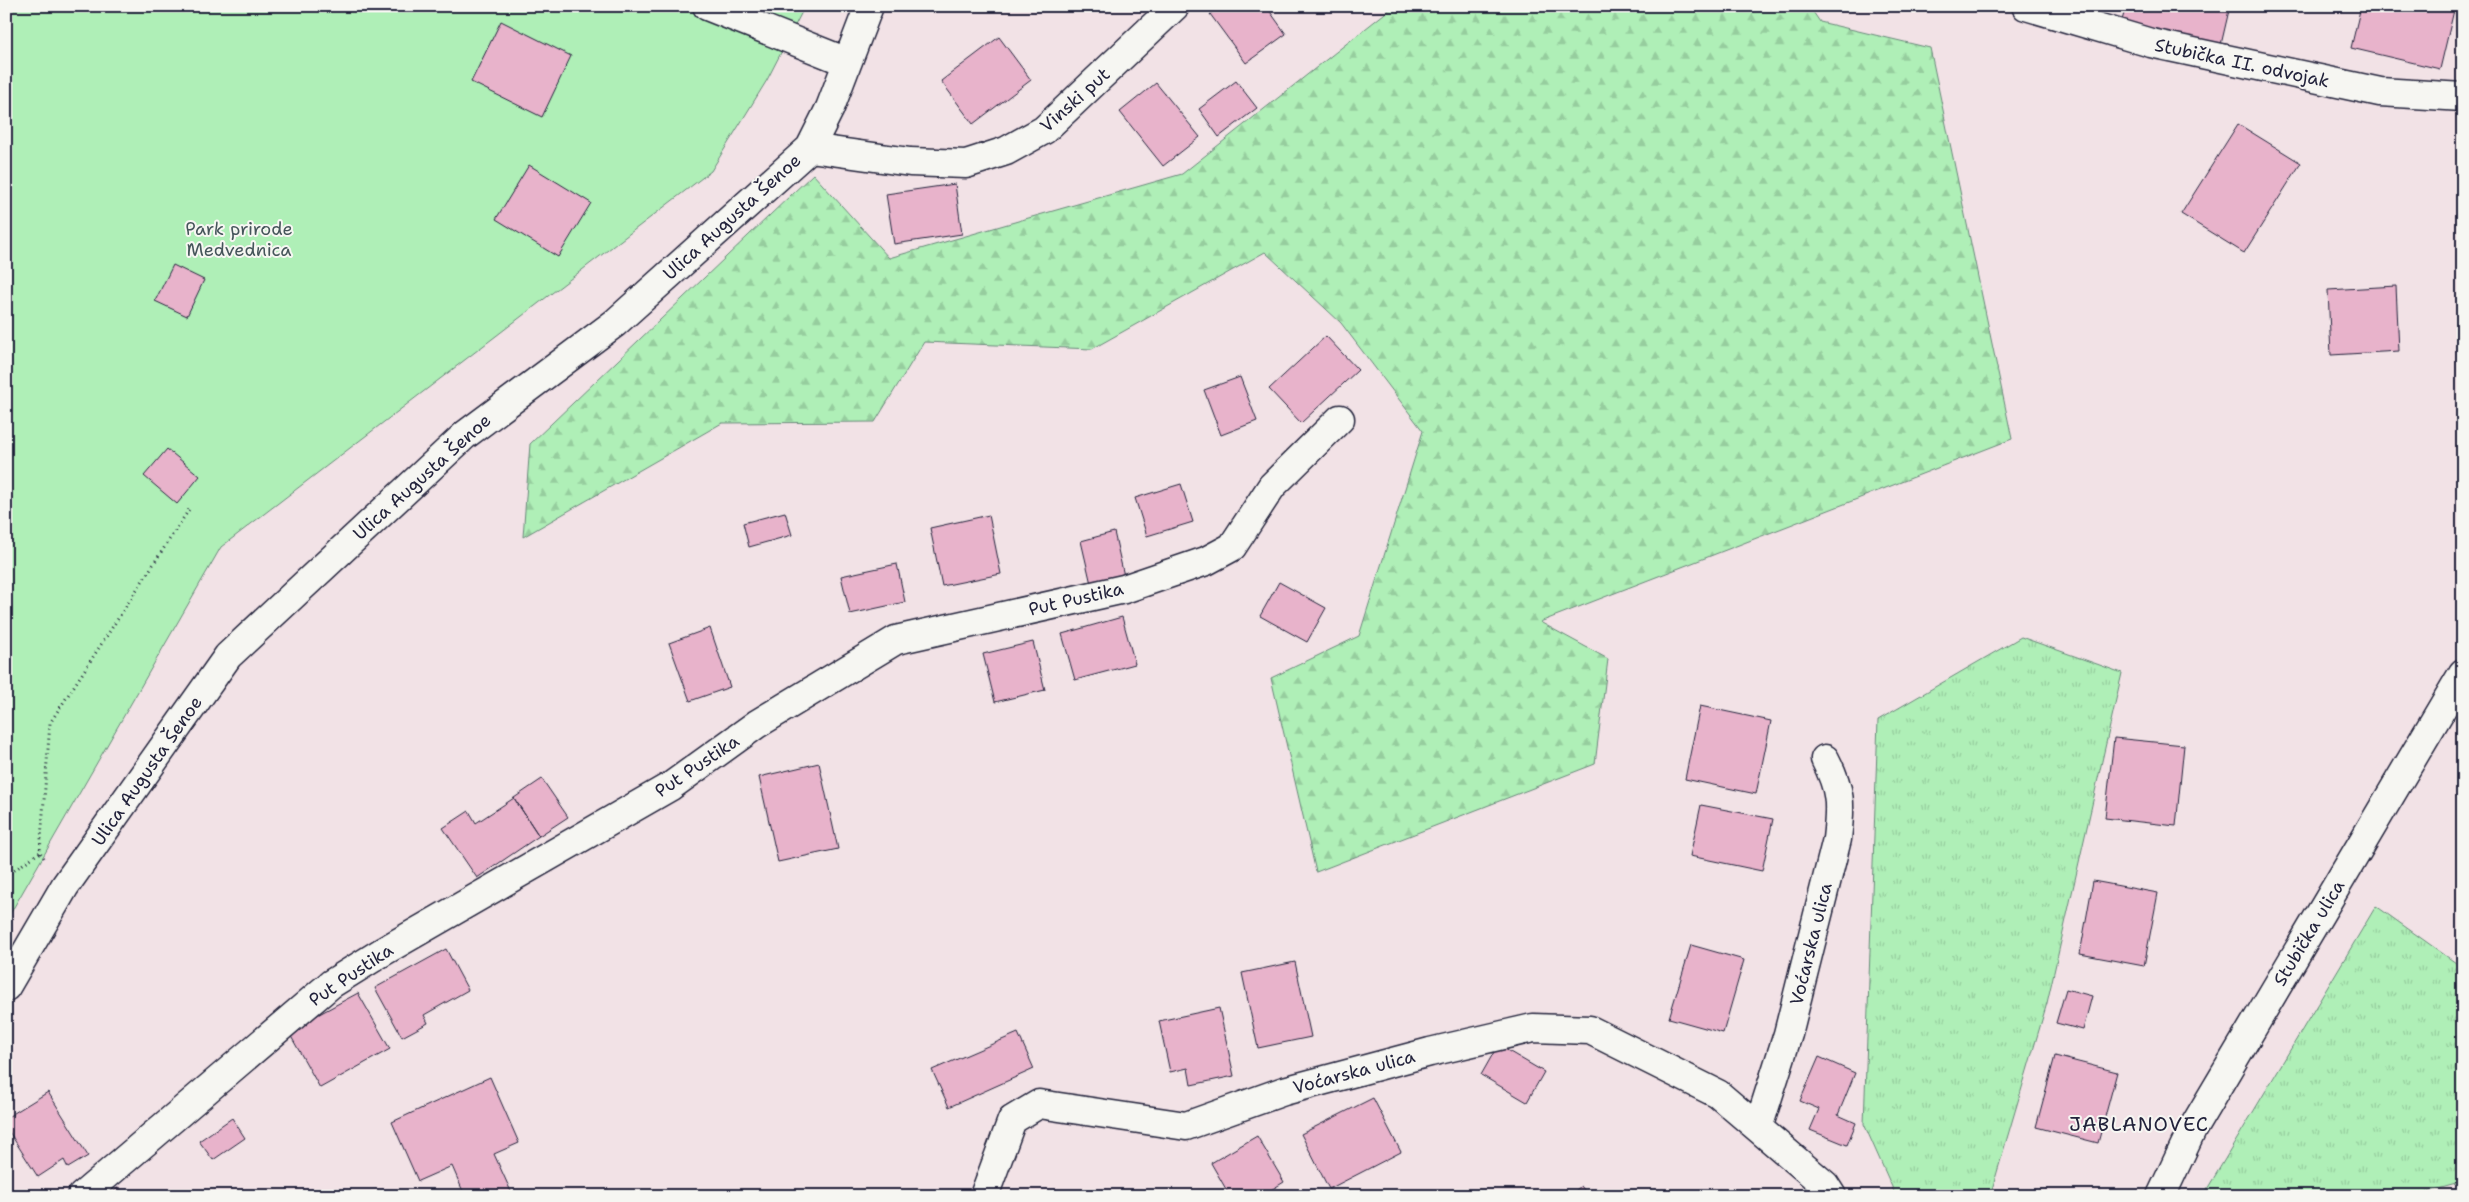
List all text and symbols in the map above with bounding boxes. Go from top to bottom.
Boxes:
street label: Stubička II. odvojak [2153,33,2331,93]
street label: Vinski put [1035,62,1115,138]
street label: Ulica Augusta Šenoe [658,149,806,285]
park label: Park prirode Medvednica [185,217,293,262]
street label: Ulica Augusta Šenoe [348,409,496,545]
street label: Put Pustika [1026,576,1126,622]
street label: Ulica Augusta Šenoe [86,691,208,851]
street label: Put Pustika [650,729,744,803]
street label: Stubička ulica [2268,876,2350,990]
street label: Voćarska ulica [1784,880,1838,1008]
street label: Put Pustika [304,938,398,1012]
street label: Voćarska ulica [1290,1044,1418,1100]
district label: JABLANOVEC [2069,1111,2209,1137]

